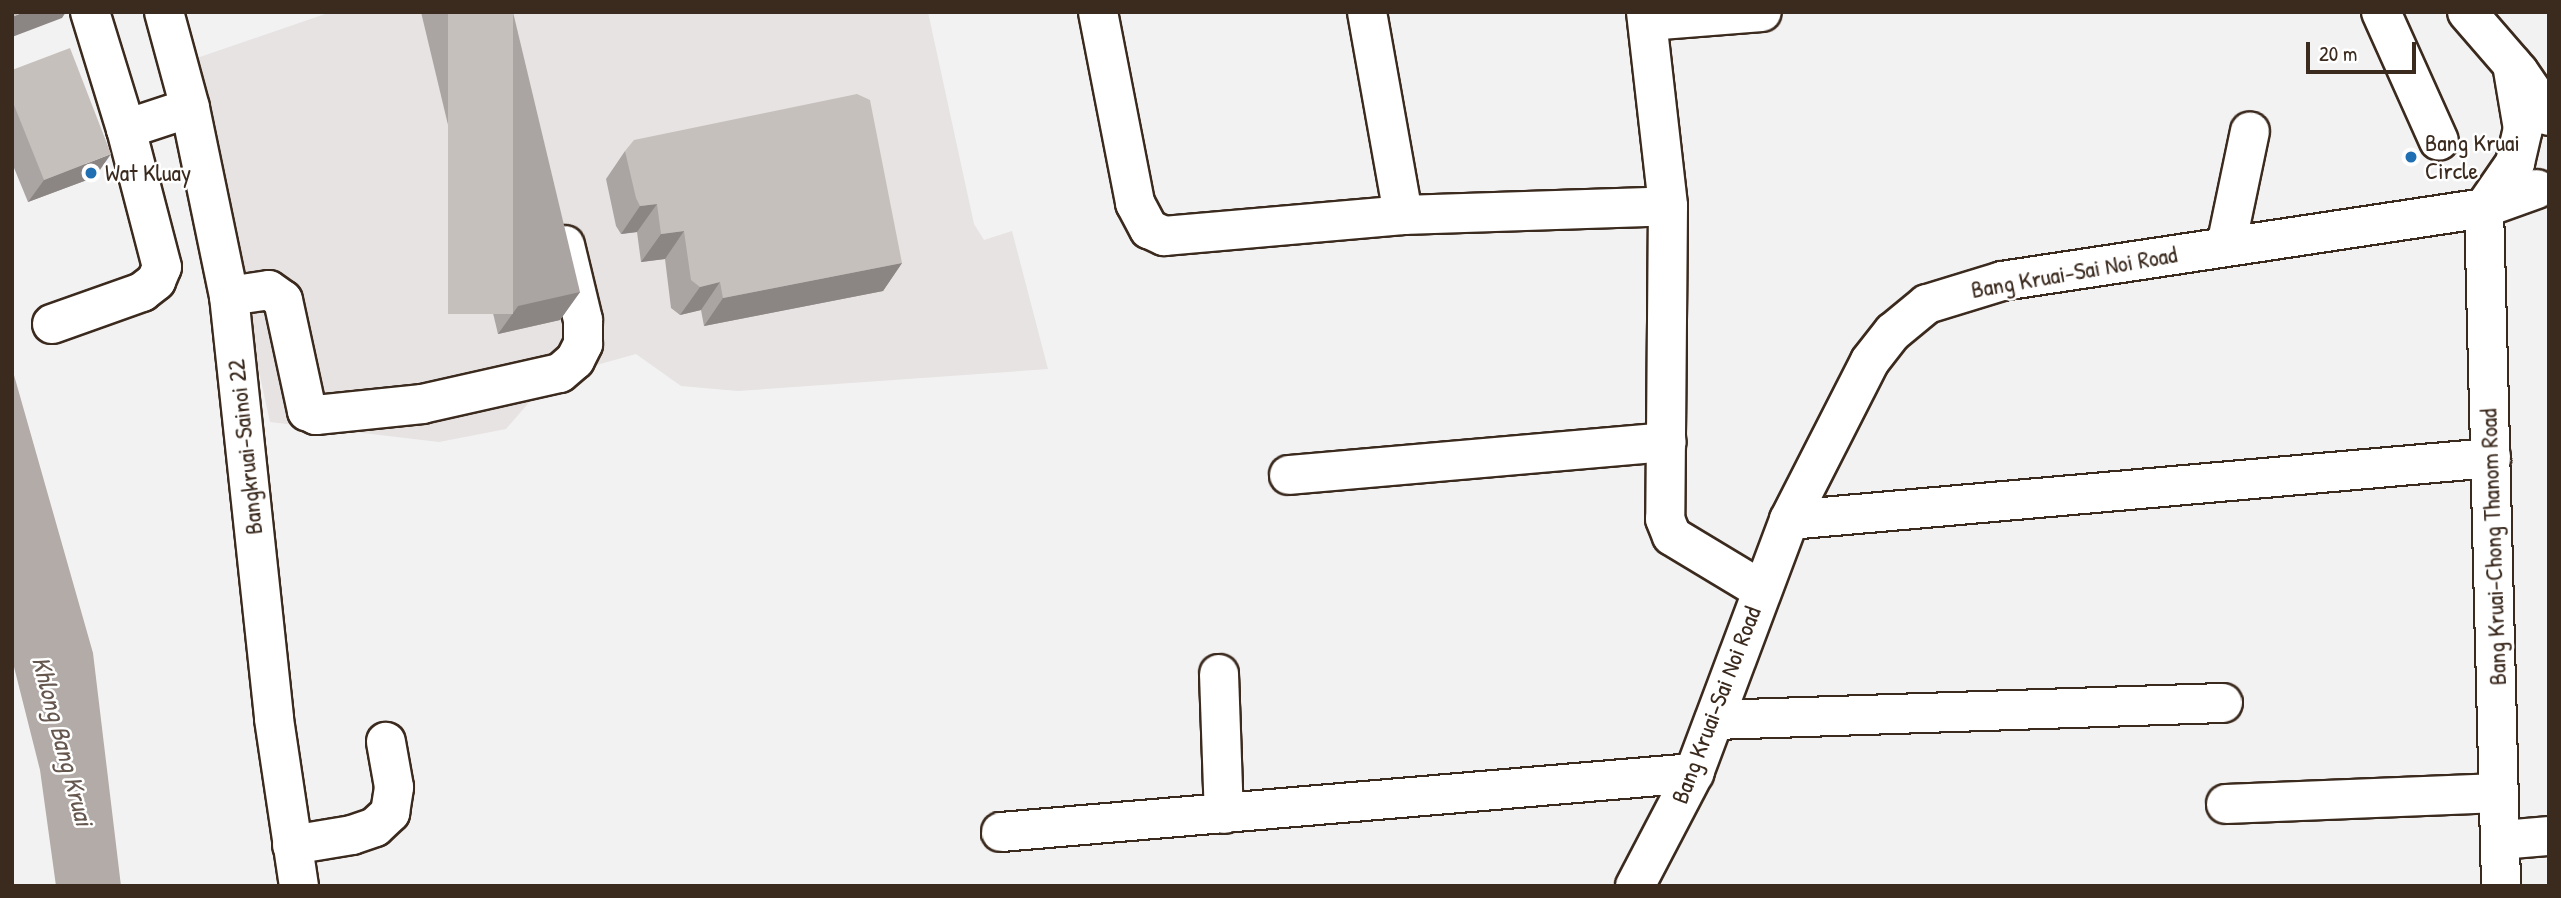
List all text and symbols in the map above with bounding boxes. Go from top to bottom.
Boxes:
scale bar [2309,28,2419,72]
text: 20 m [2319,39,2357,68]
place label: Bang Kruai Circle [2425,129,2520,185]
marker: Bang Kruai Circle [2403,149,2419,165]
place label: Wat Kluay [105,159,191,187]
marker: Wat Kluay [83,165,99,181]
street label: Bang Kruai-Sai Noi Road [1969,240,2179,304]
street label: Bangkruai-Sainoi 22 [221,358,269,536]
street label: Bang Kruai-Chong Thanom Road [2474,408,2512,686]
street label: Bang Kruai-Sai Noi Road [1665,603,1767,807]
water label: Khlong Bang Kruai [25,653,101,829]

